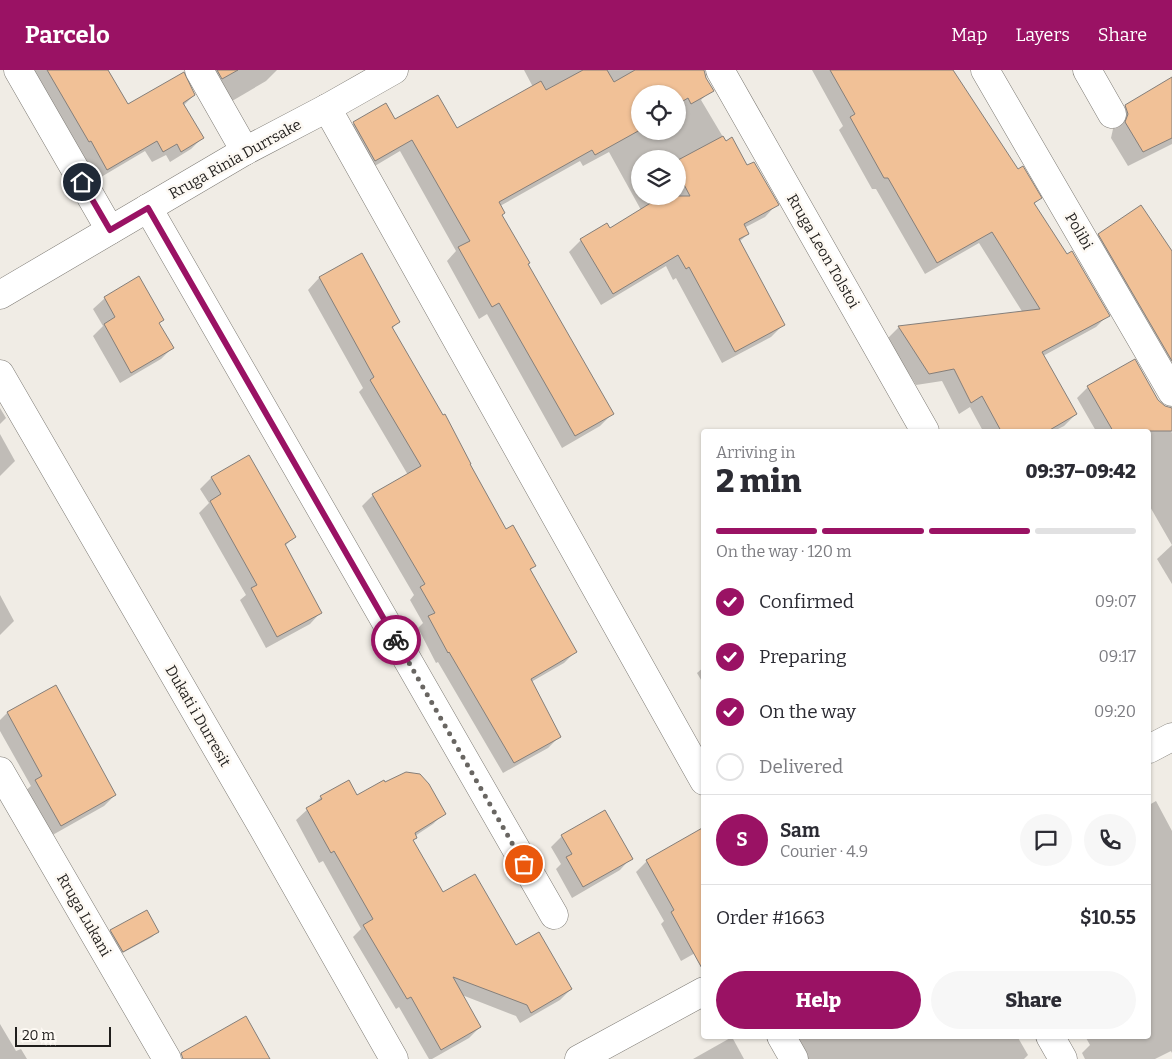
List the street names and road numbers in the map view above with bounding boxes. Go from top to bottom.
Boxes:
street label: Rruga Rinia Durrsake [166,115,304,203]
street label: Rruga Leon Tolstoi [783,191,863,312]
street label: Polibi [1061,209,1097,253]
street label: Dukati i Durresit [162,662,235,771]
street label: Rruga Lukani [53,870,115,960]

